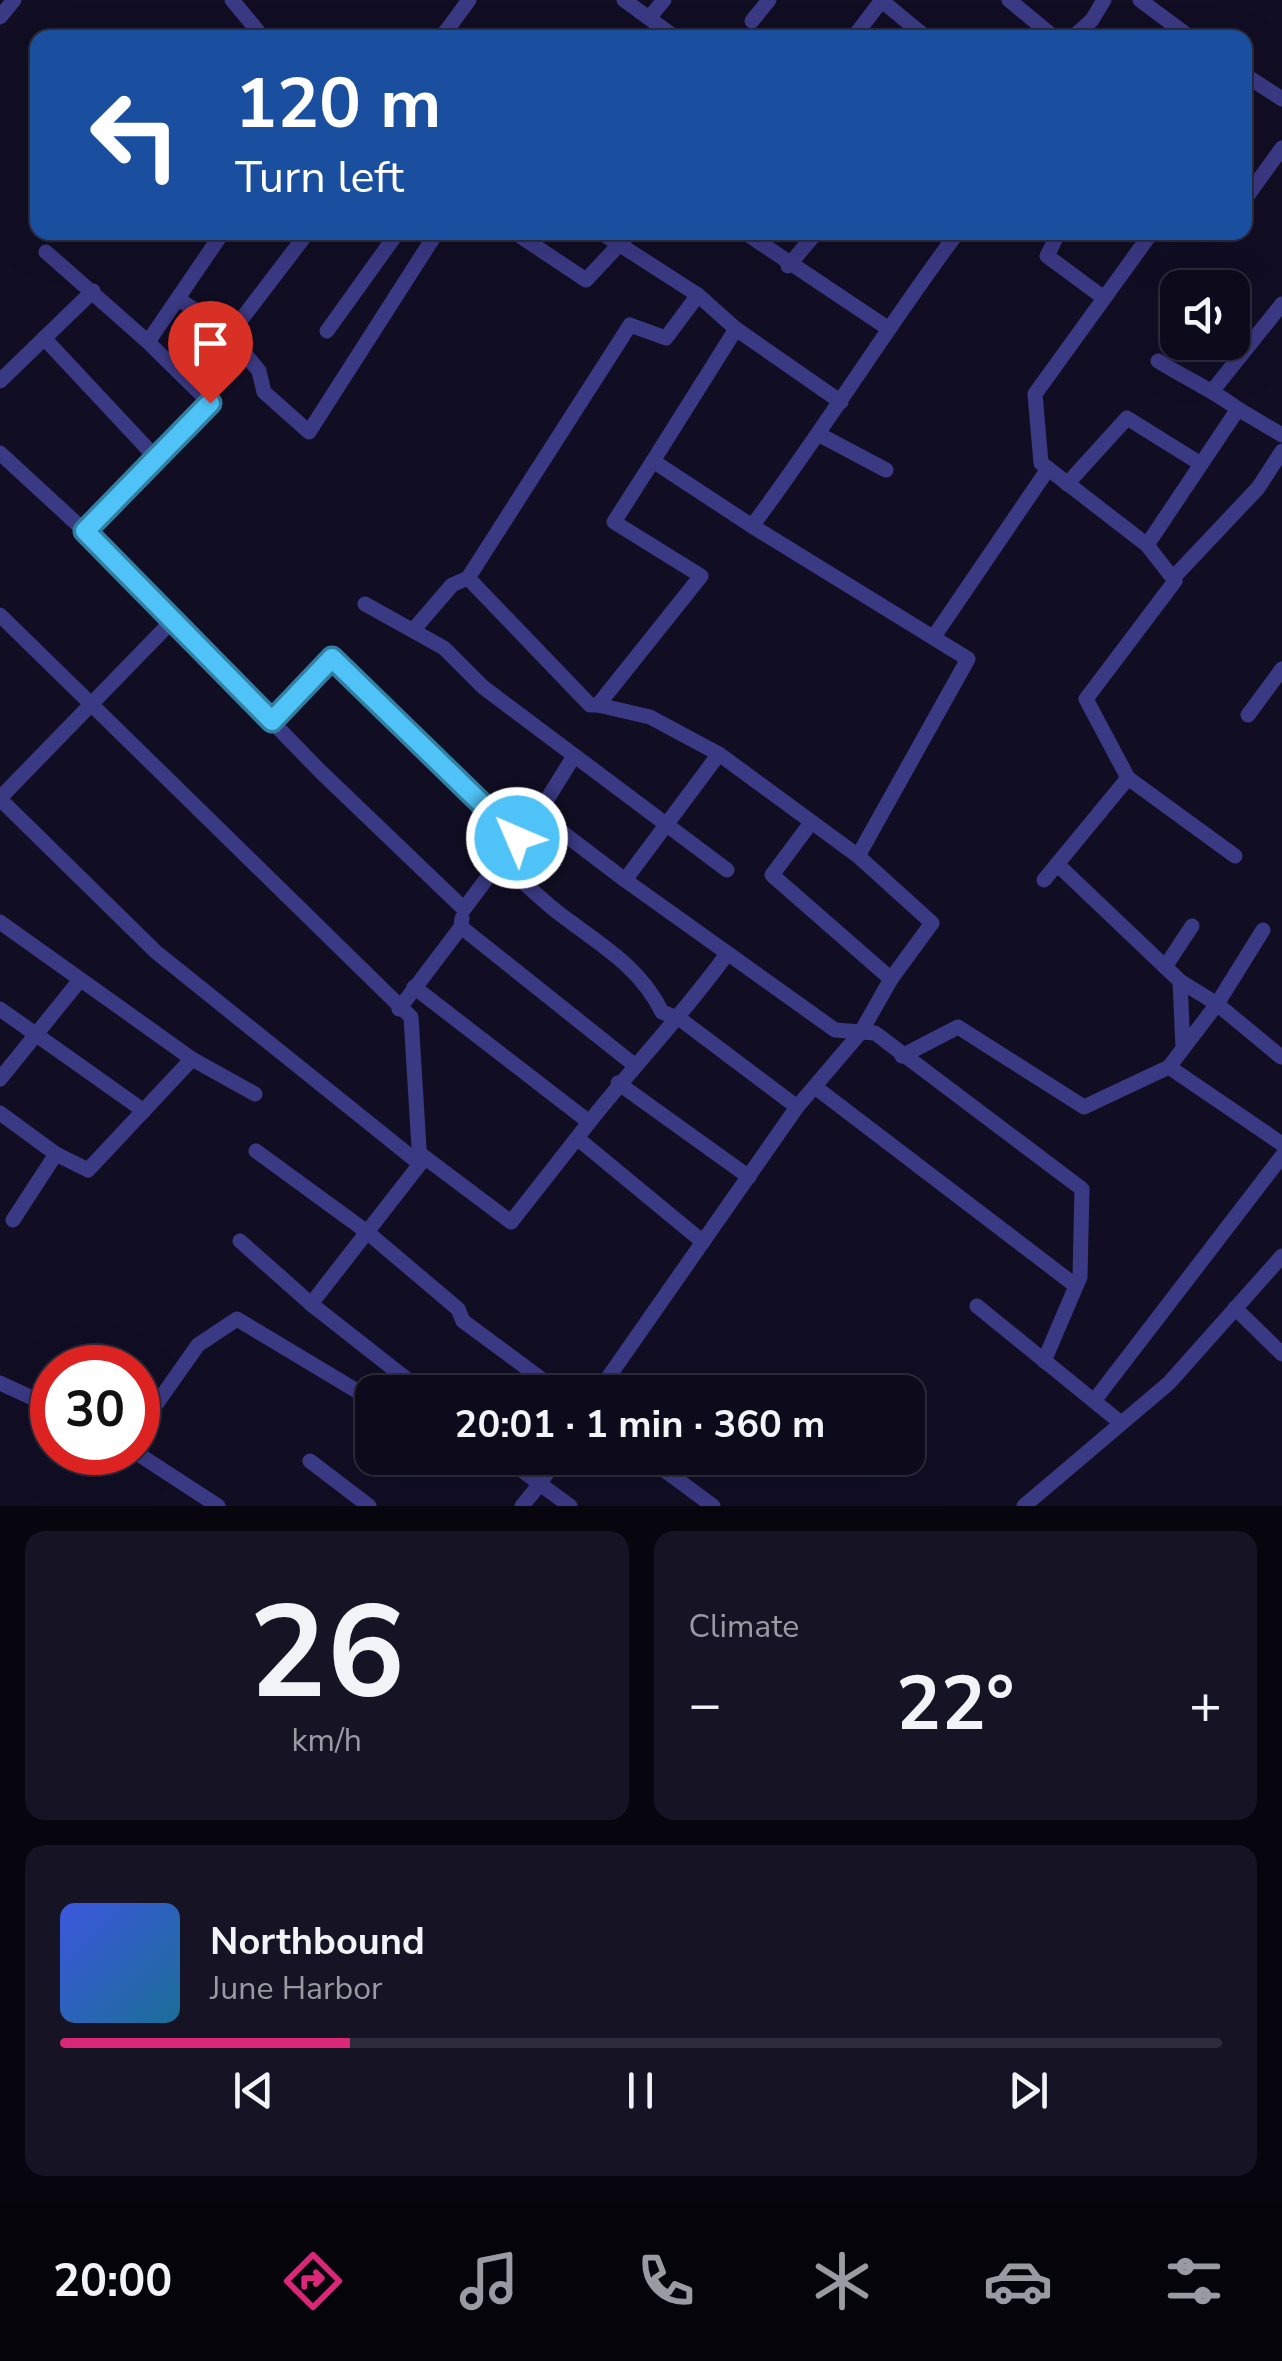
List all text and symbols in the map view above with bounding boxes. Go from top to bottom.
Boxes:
text: 120 m [235,56,441,152]
icon: left [70,70,200,200]
text: Turn left [235,147,404,208]
map controls [1160,270,1250,360]
button: sound [1160,270,1250,360]
pin [168,301,253,404]
icon: arrive [183,316,238,371]
position arrow [465,786,569,890]
speed limit sign: 30 [30,1345,160,1475]
text: 20:01 · 1 min · 360 m [455,1399,825,1450]
text: 26 [249,1565,405,1742]
text: Climate [689,1605,799,1648]
text: 22° [896,1653,1014,1755]
text: − [689,1667,722,1742]
text: + [1189,1667,1222,1742]
text: km/h [291,1719,362,1762]
text: Northbound [210,1916,425,1967]
text: June Harbor [210,1967,382,2010]
icon: previous [226,2063,281,2118]
icon: pause [613,2063,668,2118]
icon: next [1001,2063,1056,2118]
icon: directions [278,2246,348,2316]
icon: music [454,2246,524,2316]
icon: phone [631,2246,701,2316]
icon: climate [807,2246,877,2316]
icon: car [983,2246,1053,2316]
icon: filters [1159,2246,1229,2316]
text: 20:00 [53,2251,172,2312]

